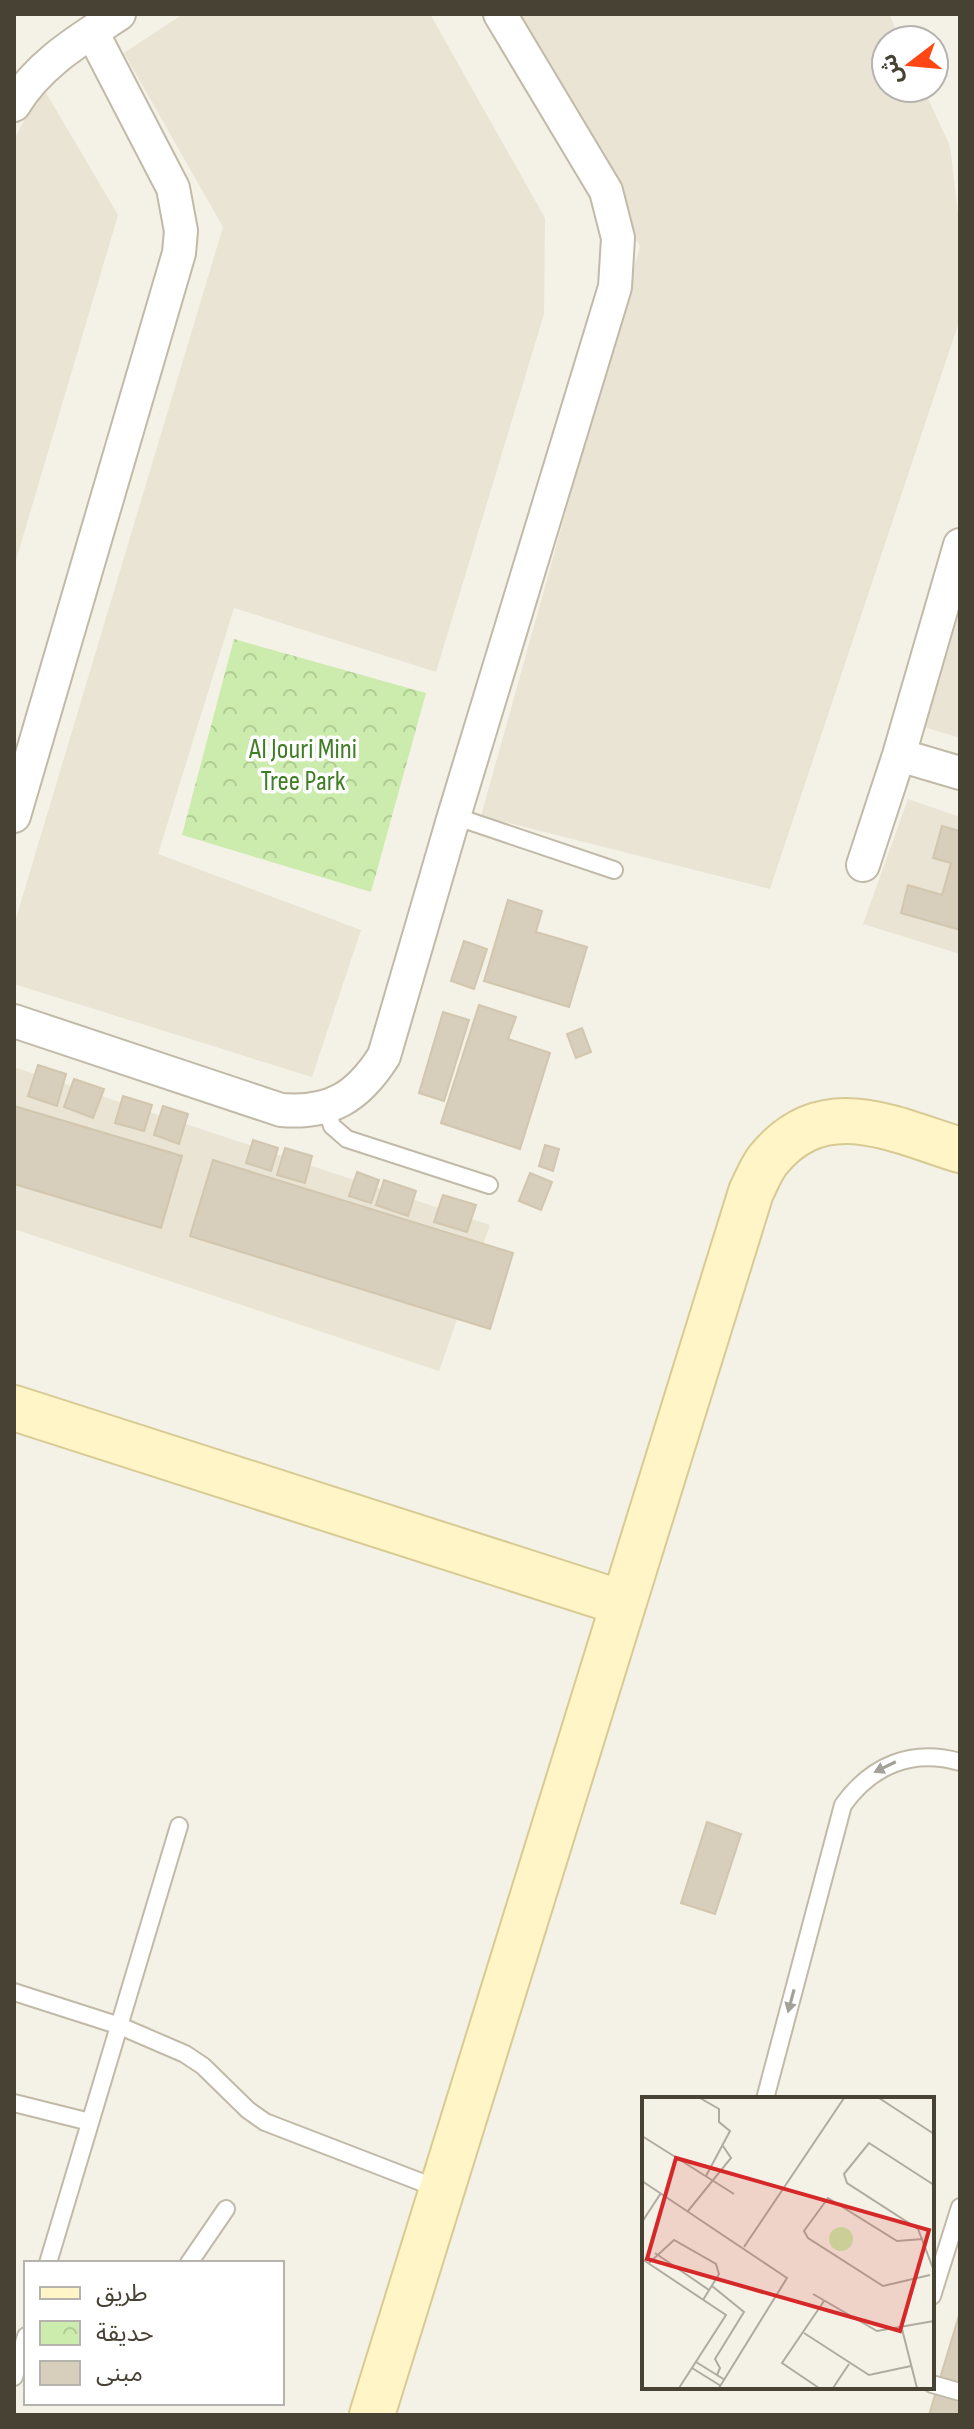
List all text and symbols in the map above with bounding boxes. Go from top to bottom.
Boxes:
north arrow [870,24,950,104]
text: ش [875,51,909,87]
park label: Al Jouri Mini Tree Park [248,733,357,798]
one-way arrow [873,1760,896,1774]
one-way arrow [784,1988,796,2013]
inset map [642,2097,934,2389]
legend [24,2261,284,2405]
text: طريق [96,2279,148,2308]
text: حديقة [96,2319,154,2348]
text: مبنى [96,2359,143,2388]

